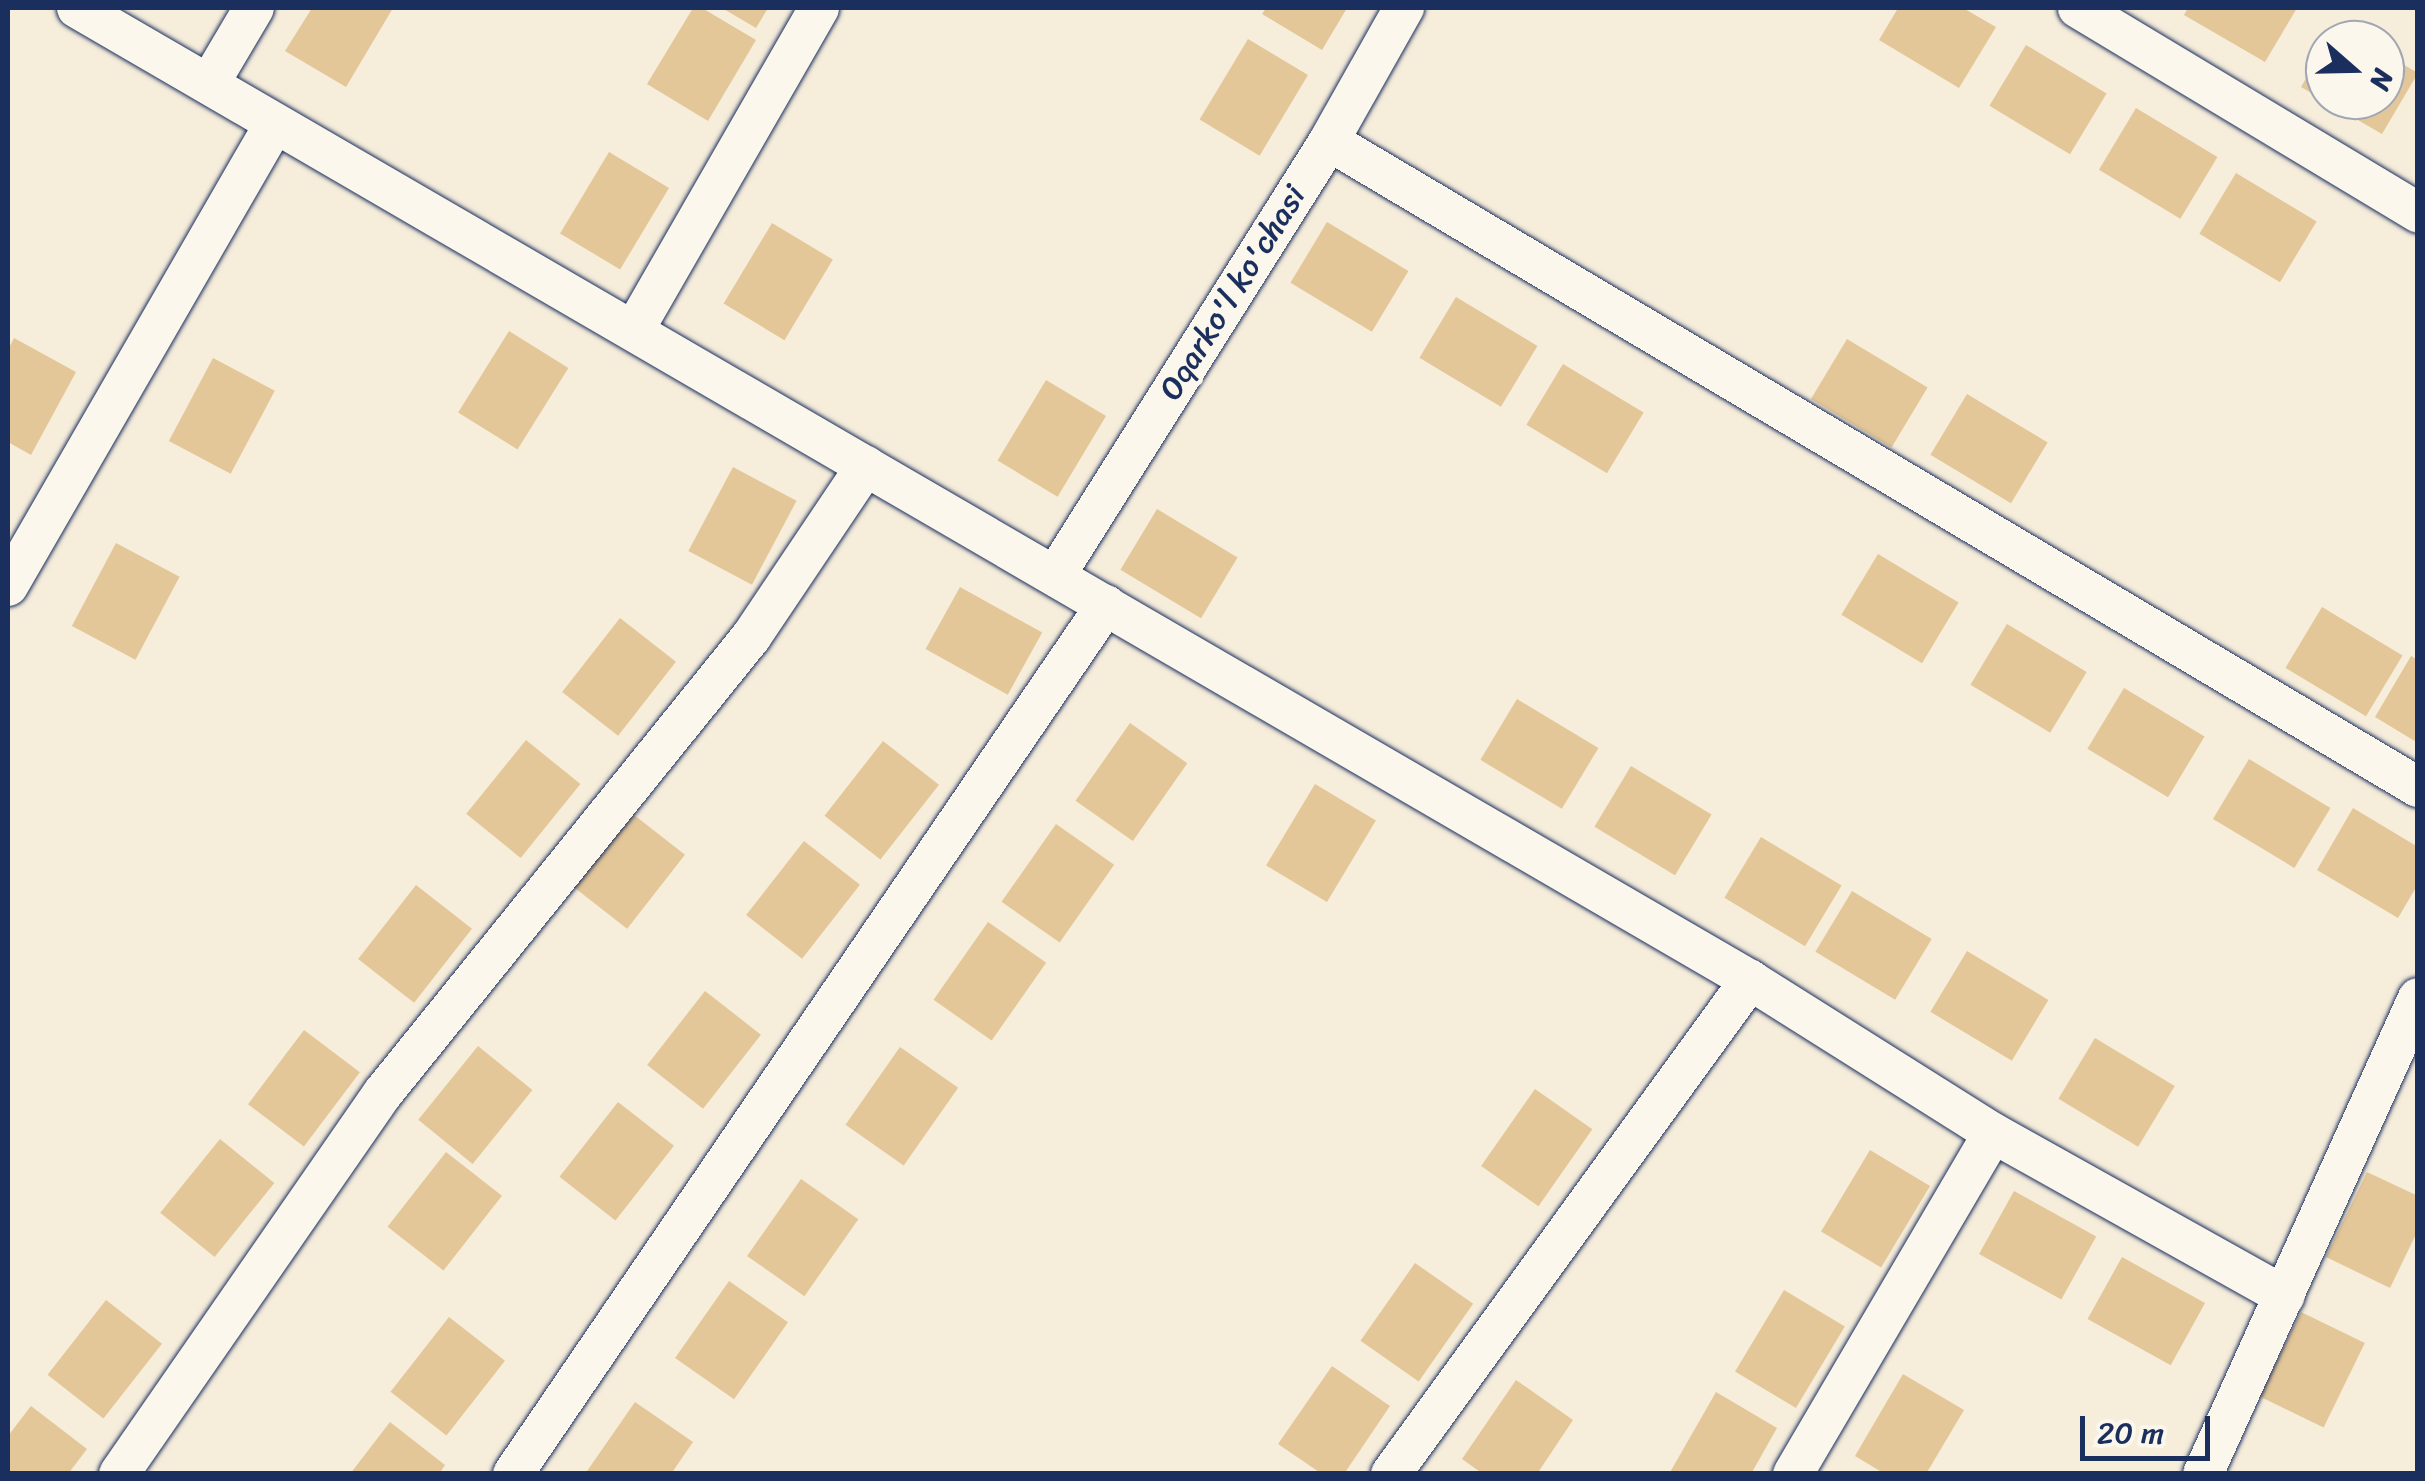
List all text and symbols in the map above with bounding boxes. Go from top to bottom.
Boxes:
north arrow [2305,20,2405,120]
text: N [2355,62,2408,97]
street label: Oqarko'l ko'chasi [1152,179,1314,407]
scale bar [2085,1396,2215,1458]
text: 20 m [2097,1406,2164,1460]

